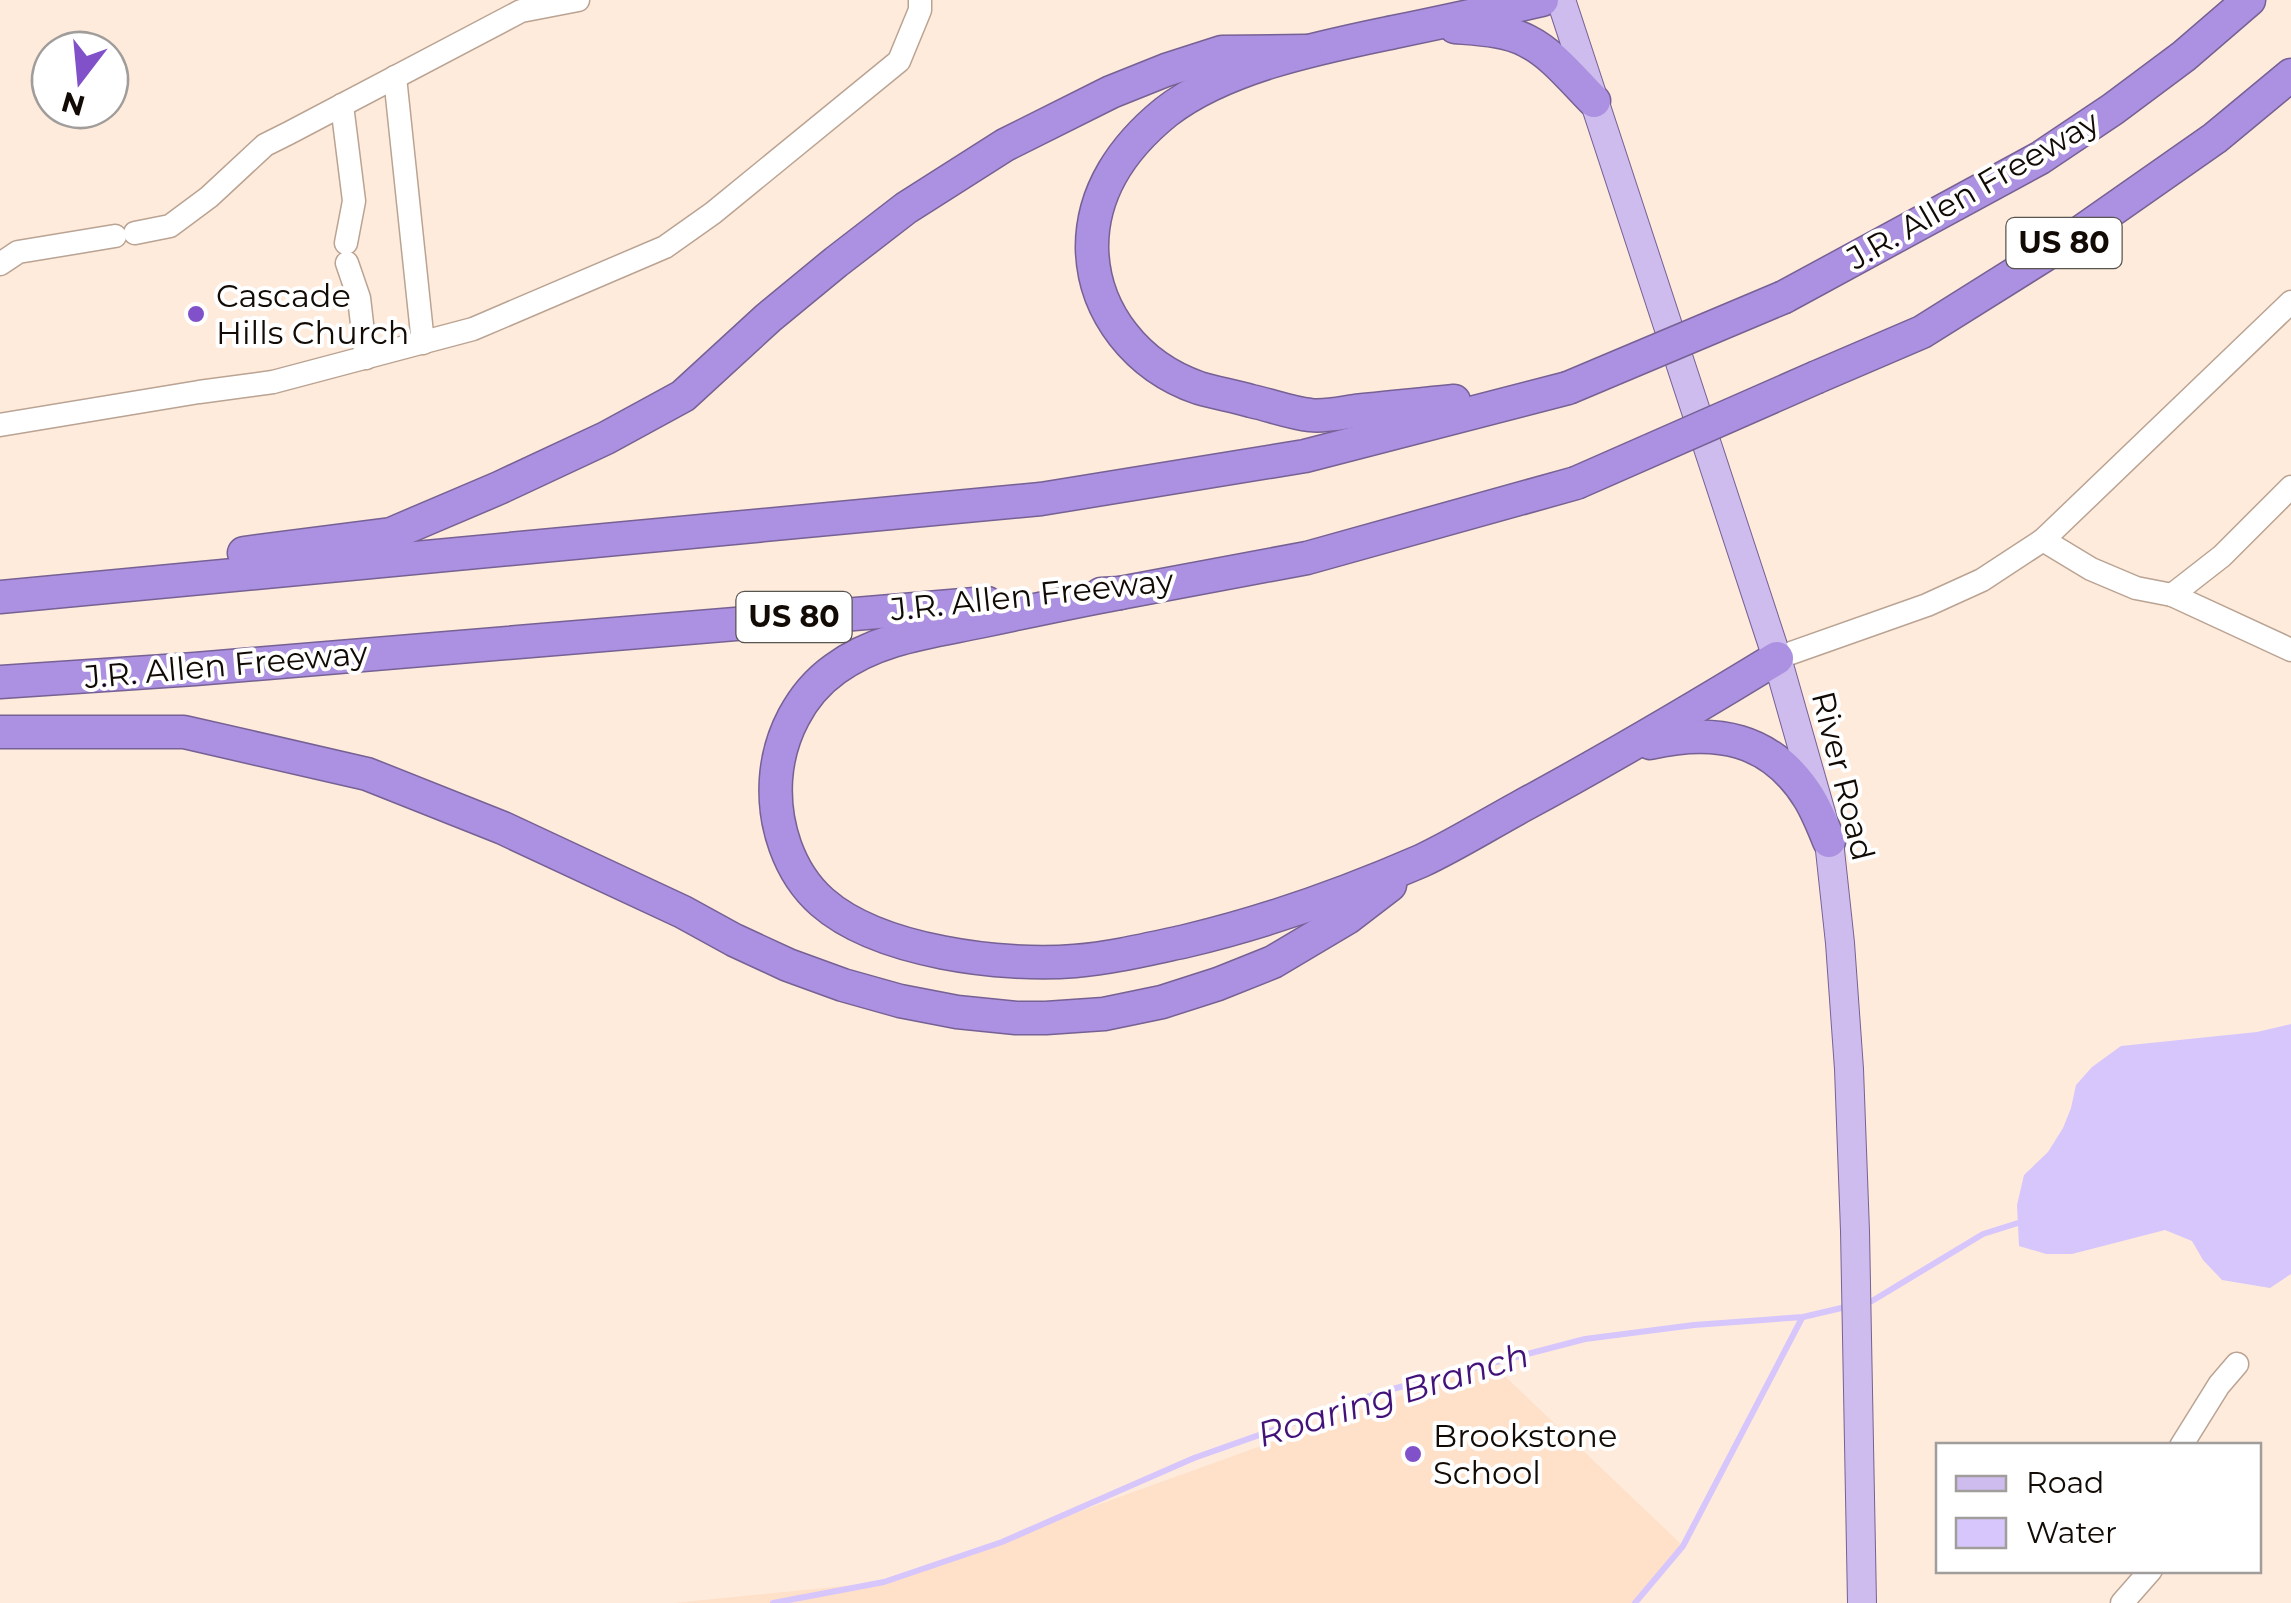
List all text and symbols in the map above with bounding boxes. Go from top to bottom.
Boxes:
north arrow [30,30,130,130]
text: N [58,85,89,123]
street label: J.R. Allen Freeway [1839,101,2106,278]
road number: US 80 [2006,218,2122,268]
place label: Cascade Hills Church [216,276,410,352]
marker: Cascade Hills Church [185,303,207,325]
street label: J.R. Allen Freeway [888,560,1176,629]
road number: US 80 [736,592,852,642]
street label: J.R. Allen Freeway [82,633,370,696]
street label: River Road [1804,687,1883,864]
water label: Roaring Branch [1252,1333,1534,1456]
place label: Brookstone School [1433,1416,1617,1492]
marker: Brookstone School [1402,1443,1424,1465]
legend [1936,1443,2261,1573]
text: Road [2026,1464,2104,1501]
text: Water [2026,1514,2117,1551]

